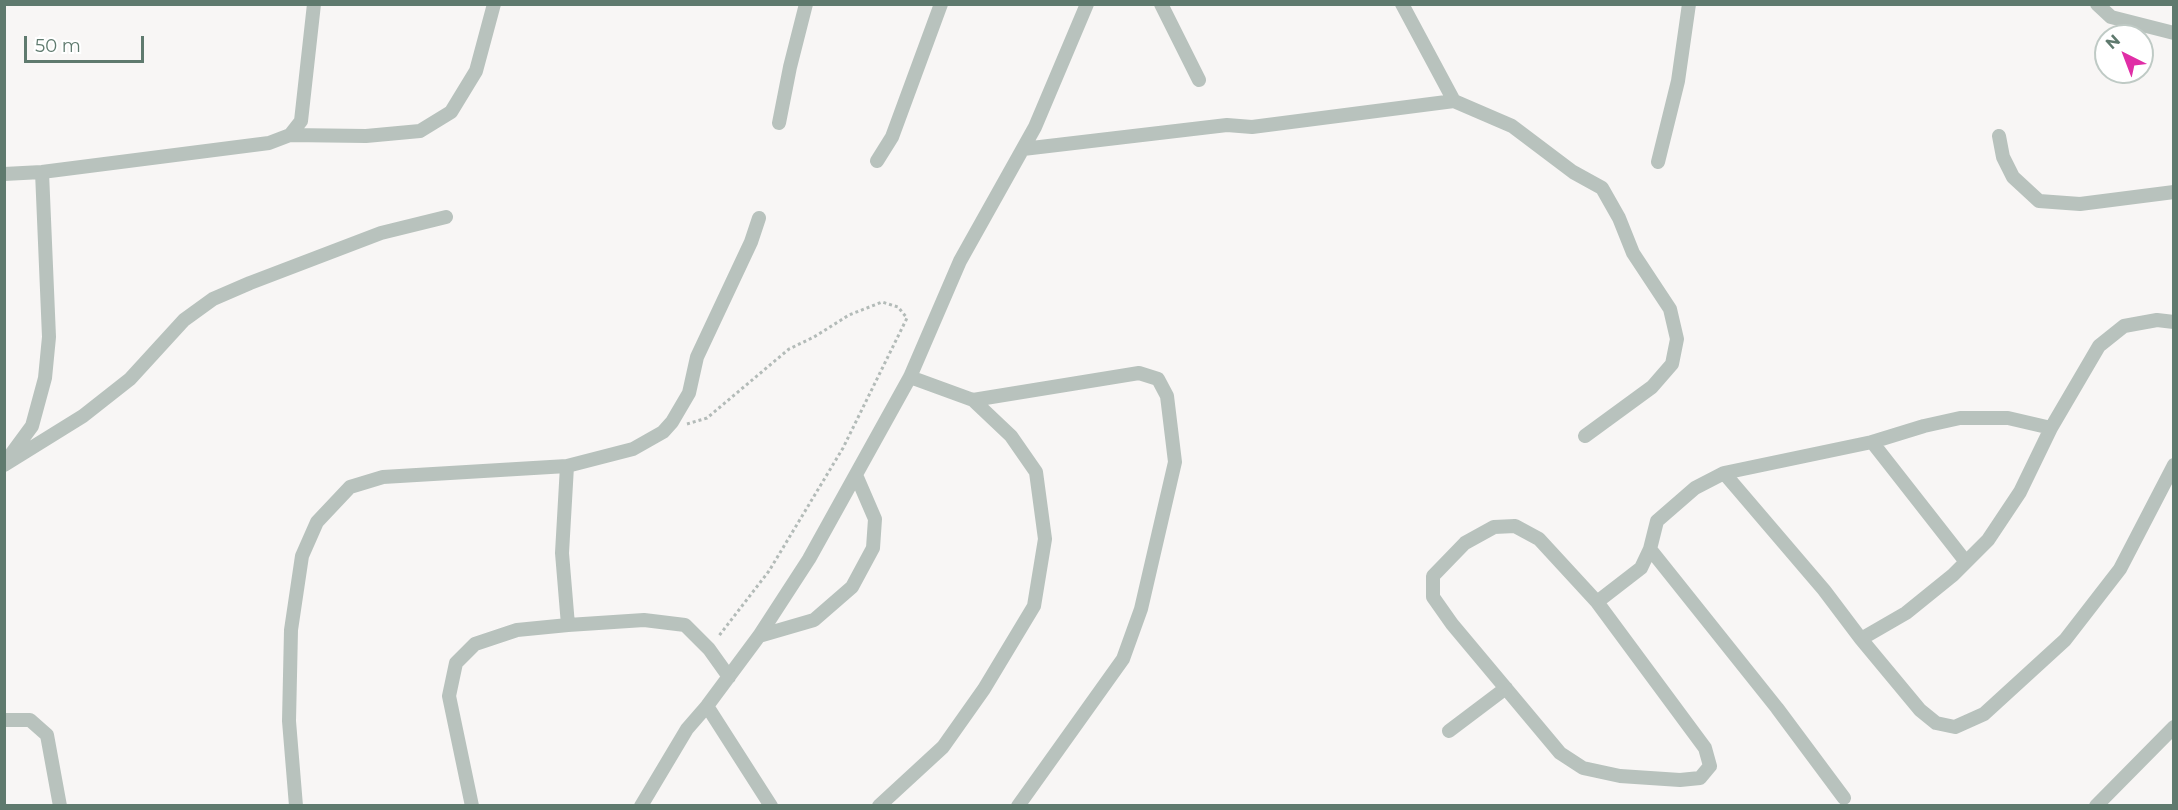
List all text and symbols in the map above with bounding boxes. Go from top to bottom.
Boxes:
scale bar [27,24,147,62]
north arrow [2094,24,2154,84]
text: N [2102,30,2124,53]
text: 50 m [35,35,81,57]

